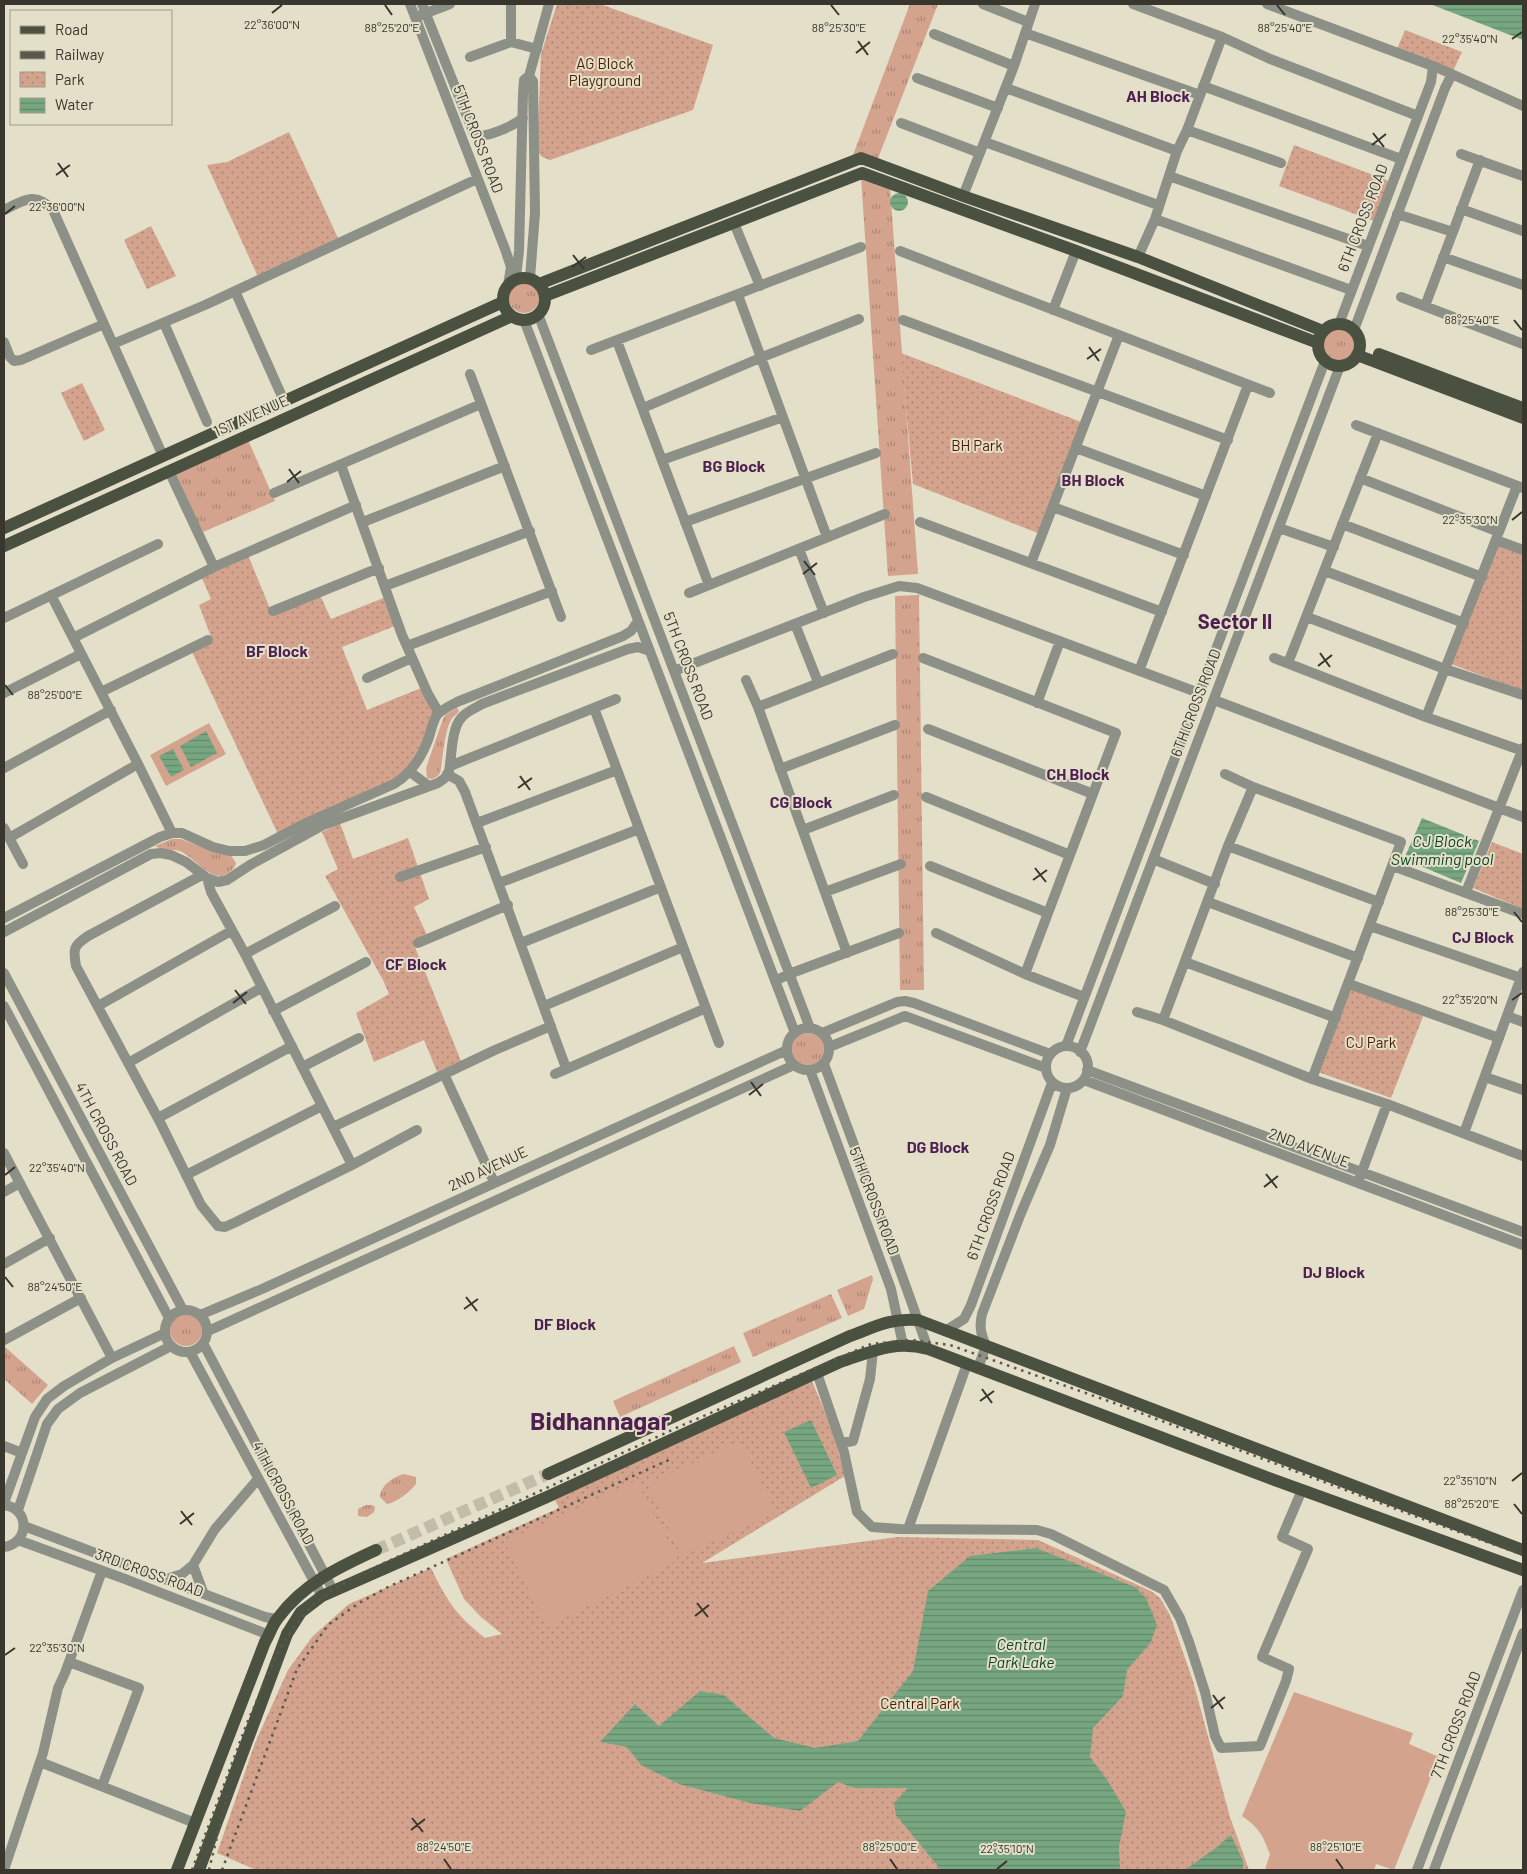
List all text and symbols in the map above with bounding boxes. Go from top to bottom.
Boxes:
legend [10,10,172,125]
text: 22°36'00"N [244,17,300,31]
text: Road [55,20,88,38]
text: 88°25'20"E [365,20,419,34]
text: 88°25'30"E [812,20,866,34]
text: 88°25'40"E [1258,20,1312,34]
text: 22°35'40"N [1442,31,1498,45]
text: Railway [55,45,104,63]
park label: AG Block Playground [569,54,641,89]
text: Park [55,70,85,88]
street label: 5TH CROSS ROAD [450,82,508,195]
district label: AH Block [1126,86,1190,105]
text: Water [55,95,94,113]
street label: 6TH CROSS ROAD [1333,161,1391,274]
text: 22°36'00"N [29,199,85,213]
text: 88°25'40"E [1445,312,1499,326]
street label: 1ST AVENUE [210,391,291,440]
park label: BH Park [951,436,1003,454]
district label: BG Block [703,456,766,475]
district label: BH Block [1061,470,1125,489]
text: 22°35'30"N [1442,512,1498,526]
street label: 5TH CROSS ROAD [660,609,718,722]
district label: Sector II [1198,609,1272,633]
district label: BF Block [246,641,308,660]
street label: 6TH CROSS ROAD [1166,646,1224,759]
text: 88°25'00"E [27,687,83,701]
district label: CH Block [1047,764,1110,783]
district label: CG Block [770,792,833,811]
water label: CJ Block Swimming pool [1391,831,1494,868]
text: 88°25'30"E [1445,904,1499,918]
district label: CJ Block [1452,927,1515,946]
district label: CF Block [385,954,447,973]
text: 22°35'20"N [1442,992,1498,1006]
park label: CJ Park [1346,1033,1397,1051]
street label: 4TH CROSS ROAD [72,1079,142,1188]
street label: 2ND AVENUE [1266,1123,1352,1171]
district label: DG Block [907,1137,970,1156]
street label: 2ND AVENUE [445,1142,530,1194]
street label: 5TH CROSS ROAD [846,1144,904,1257]
street label: 6TH CROSS ROAD [962,1149,1018,1262]
text: 22°35'40"N [29,1160,85,1174]
district label: DJ Block [1303,1262,1366,1281]
text: 88°24'50"E [28,1279,82,1293]
district label: DF Block [534,1314,596,1333]
district label: Bidhannagar [530,1405,670,1435]
street label: 4TH CROSS ROAD [249,1438,319,1547]
text: 22°35'10"N [1443,1473,1497,1487]
text: 88°25'20"E [1445,1496,1499,1510]
street label: 3RD CROSS ROAD [93,1544,206,1600]
water label: Central Park Lake [987,1634,1055,1671]
text: 22°35'30"N [29,1640,85,1654]
street label: 7TH CROSS ROAD [1426,1668,1484,1781]
park label: Central Park [880,1694,960,1712]
text: 88°24'50"E [417,1839,471,1853]
text: 88°25'00"E [862,1839,918,1853]
text: 88°25'10"E [1310,1839,1362,1853]
text: 22°35'10"N [980,1841,1034,1855]

